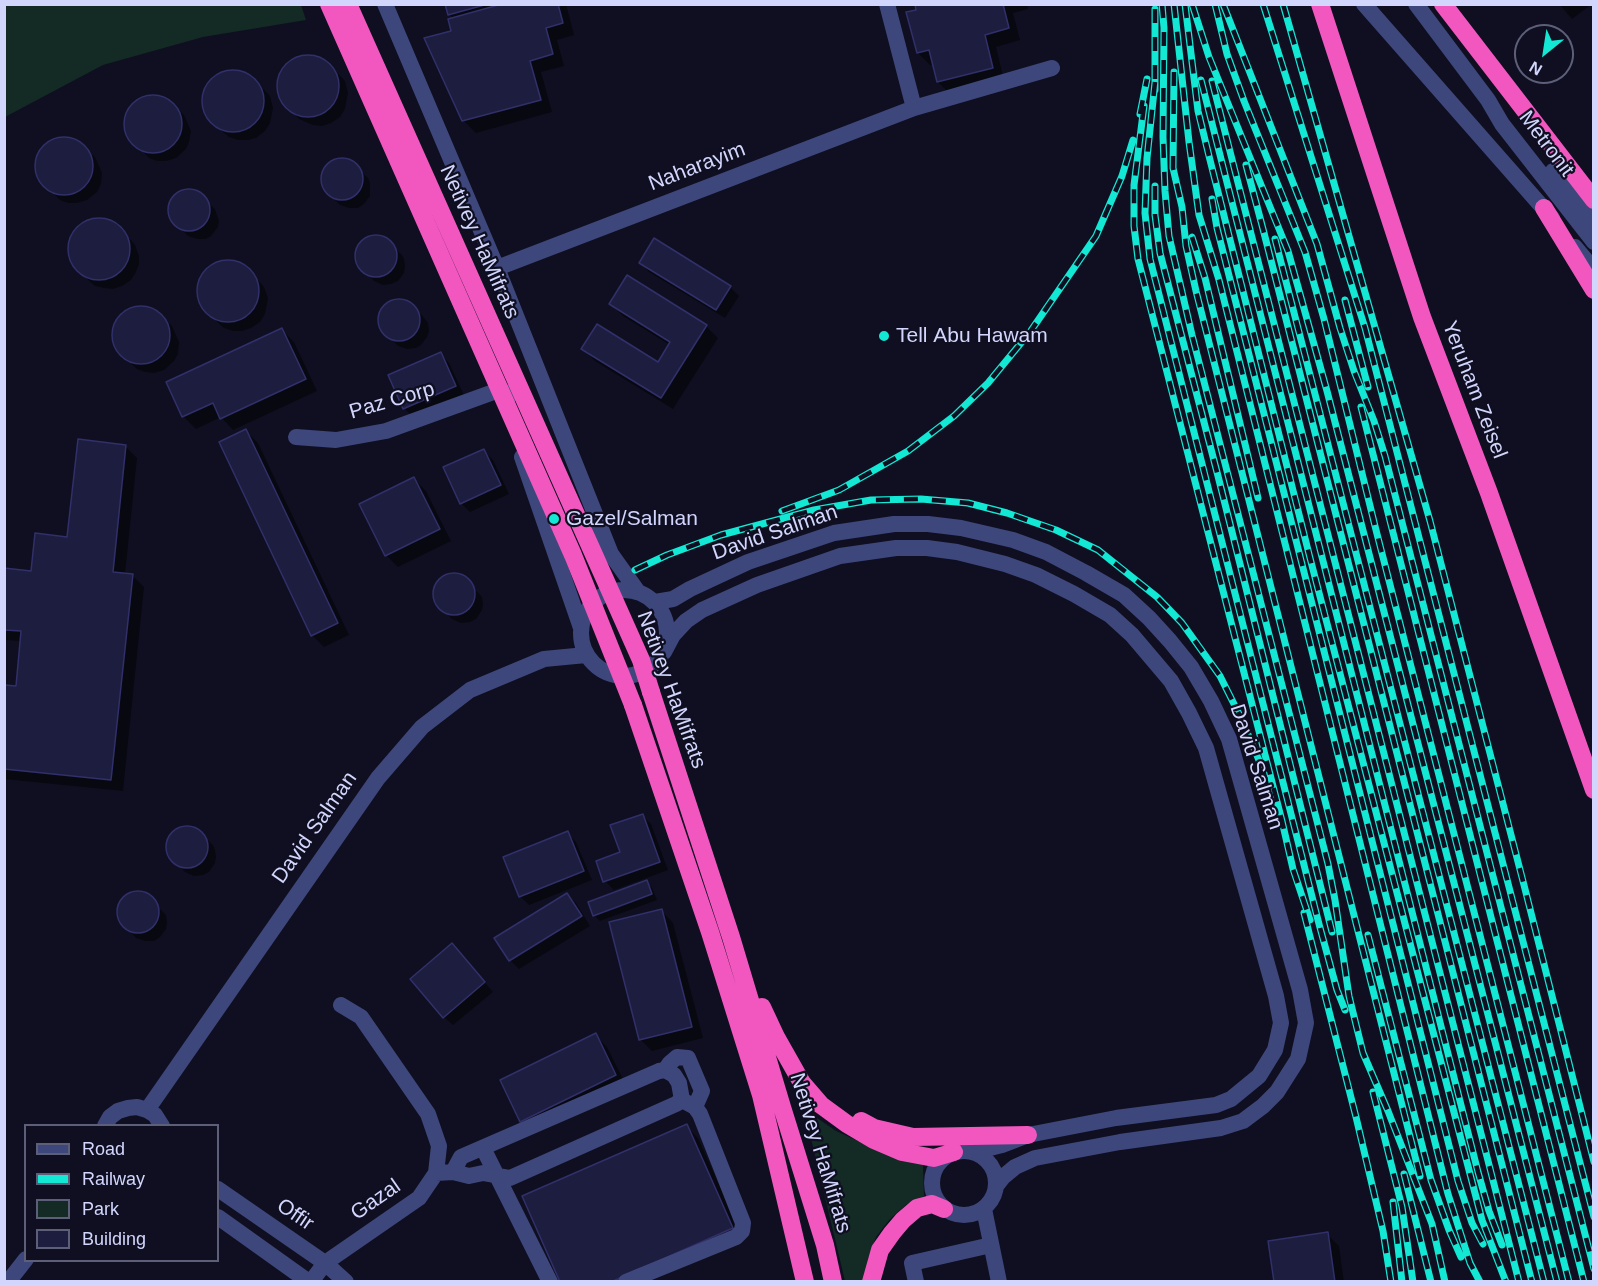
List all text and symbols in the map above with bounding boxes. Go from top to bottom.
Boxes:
north arrow [1514,24,1574,84]
text: N [1526,58,1545,79]
street label: Metronit [1513,106,1579,182]
street label: Naharayim [645,137,749,197]
street label: Netivey HaMifrats [434,161,524,323]
street label: Yeruham Zeisel [1436,318,1512,462]
place label: Tell Abu Hawam [896,323,1048,349]
marker: Tell Abu Hawam [877,329,891,343]
street label: Paz Corp [346,377,438,425]
street label: David Salman [709,500,841,566]
place label: Gazel/Salman [566,506,698,532]
marker: Gazel/Salman [547,512,561,526]
street label: Netivey HaMifrats [631,608,711,772]
street label: David Salman [1224,701,1288,833]
street label: David Salman [267,767,363,889]
street label: Netivey HaMifrats [784,1070,856,1236]
legend [24,1124,219,1262]
text: Road [82,1139,125,1159]
text: Railway [82,1169,145,1189]
street label: Gazal [346,1174,406,1226]
street label: Offir [272,1194,318,1236]
text: Park [82,1199,119,1219]
text: Building [82,1229,146,1249]

